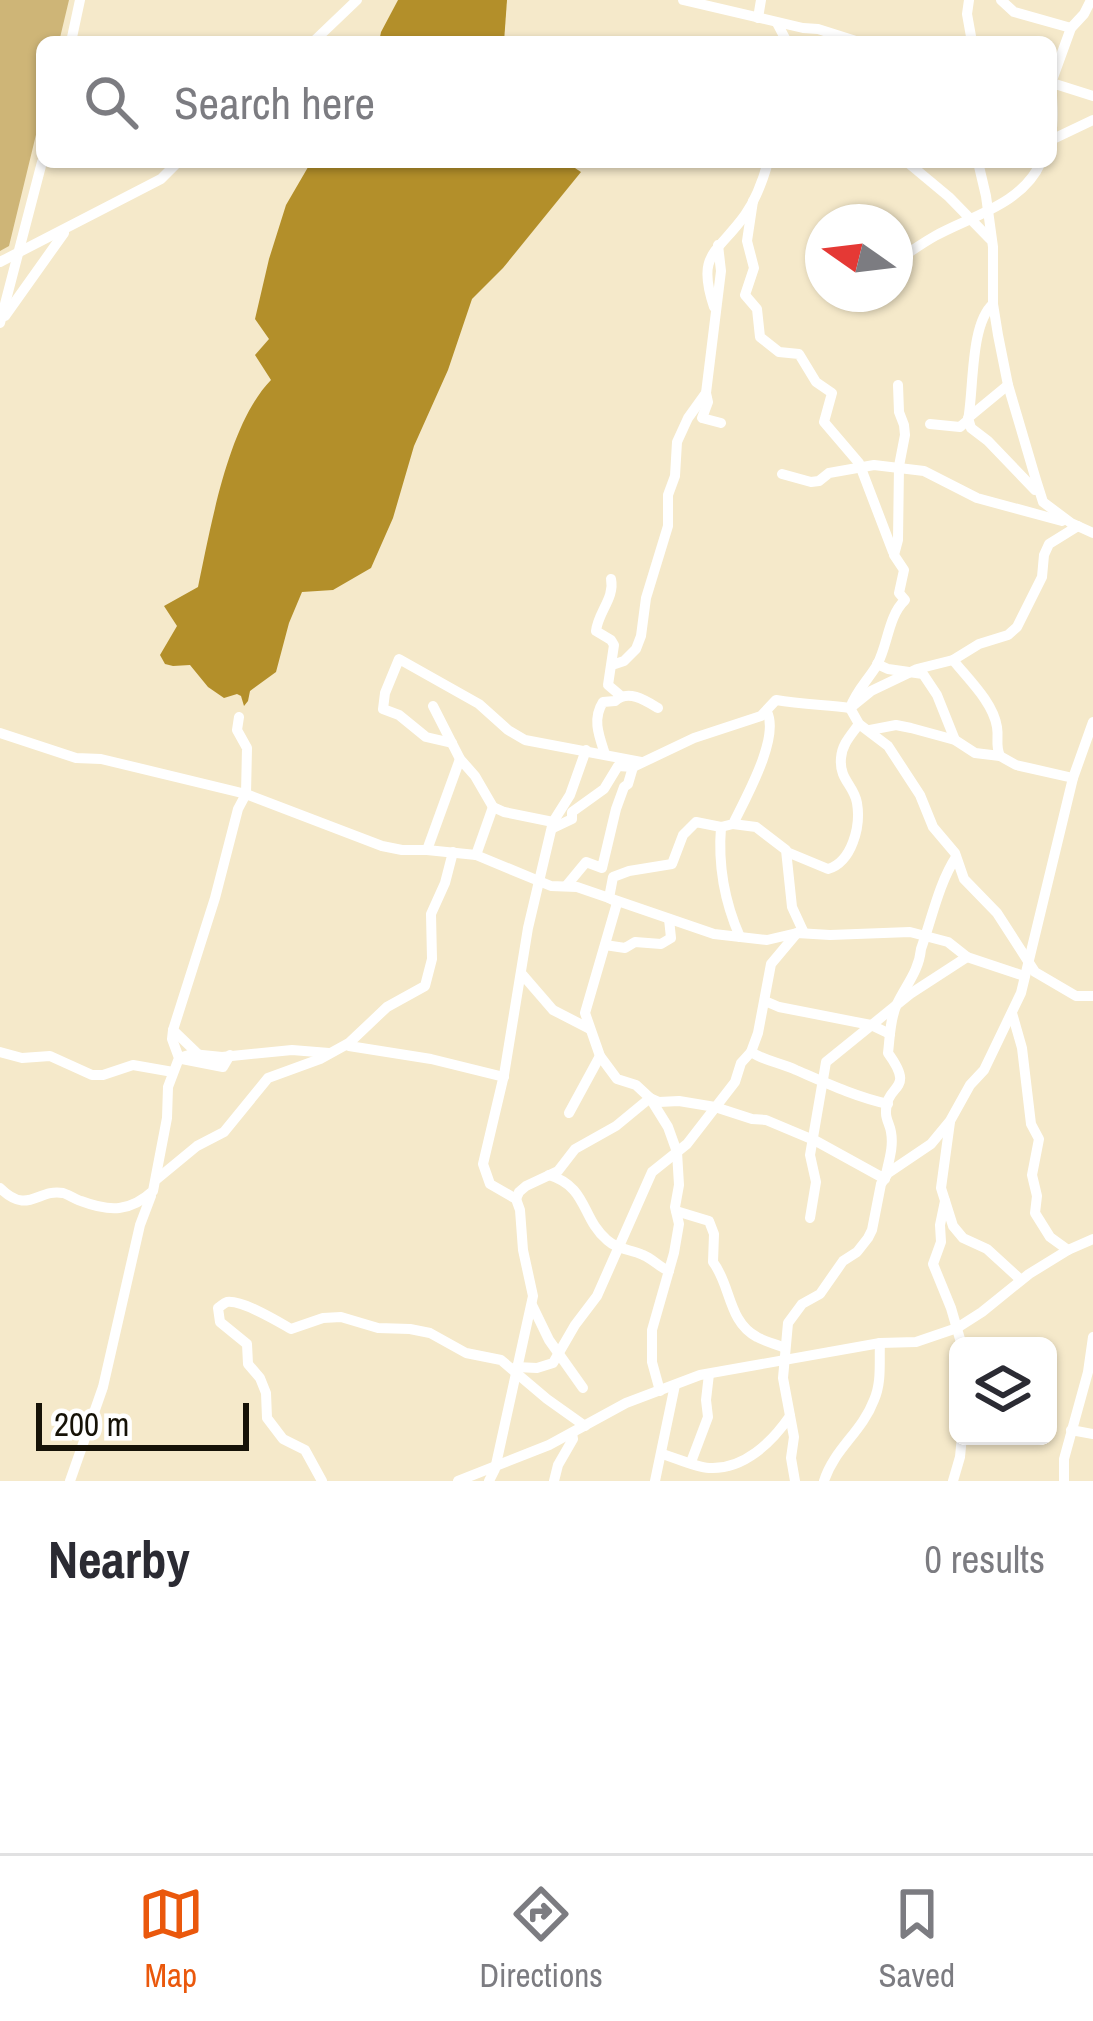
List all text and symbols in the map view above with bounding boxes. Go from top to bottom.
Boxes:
search box [36,36,1057,168]
icon: search [78,69,144,135]
text: Search here [174,72,375,133]
north arrow [805,204,913,312]
map controls [949,1337,1057,1445]
button: layers [949,1337,1057,1445]
scale bar [36,1397,249,1450]
text: 200 m [54,1402,129,1446]
text: Nearby [48,1525,190,1594]
text: 0 results [924,1533,1045,1585]
tab: Map [138,1881,204,1997]
tab: Directions [479,1881,603,1997]
tab: Saved [878,1881,955,1997]

